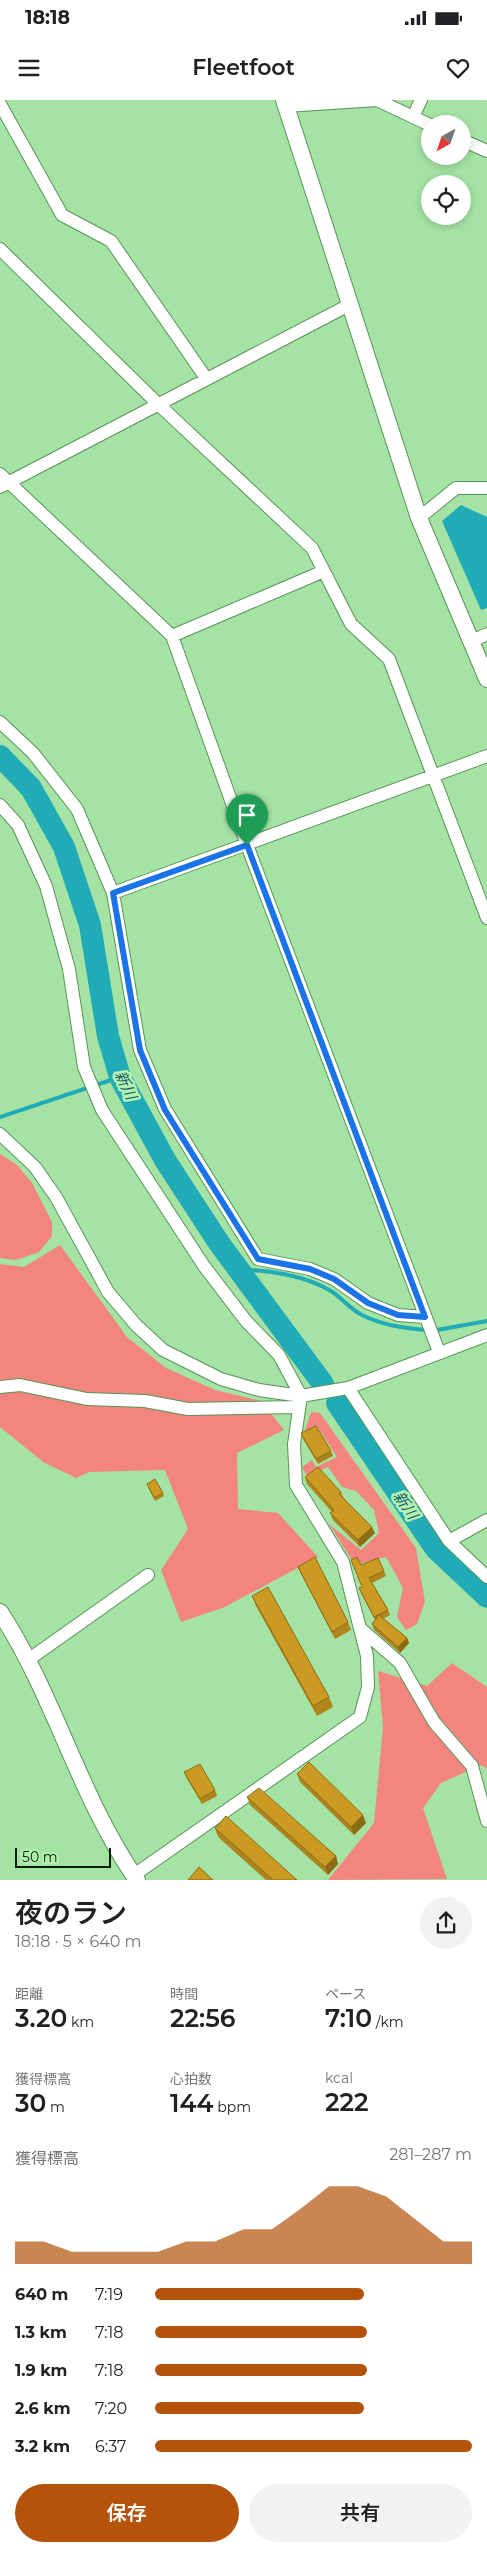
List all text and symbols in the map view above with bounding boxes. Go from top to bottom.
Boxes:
text: 18:18 [25,6,70,29]
icon: menu [15,54,43,82]
text: Fleetfoot [192,54,295,81]
icon: heart [444,54,472,82]
north arrow [421,115,471,165]
map controls [421,115,471,225]
button: locate [421,175,471,225]
pin [226,794,268,845]
icon: arrive [233,801,261,829]
water label: 新川 [111,1067,142,1104]
water label: 新川 [390,1487,423,1524]
scale bar [15,1844,111,1868]
text: 50 m [22,1848,58,1866]
text: 夜のラン [15,1896,127,1930]
button: share [420,1897,472,1949]
text: 18:18 · 5 × 640 m [15,1932,142,1951]
text: 距離 [15,1985,43,2003]
text: 時間 [170,1985,198,2003]
text: ペース [325,1985,366,2003]
text: 3.20 [15,2003,67,2033]
text: 22:56 [170,2003,235,2033]
text: 7:10 [325,2003,372,2033]
text: km [67,2013,94,2031]
text: /km [372,2013,404,2031]
text: kcal [325,2069,353,2087]
text: 獲得標高 [15,2070,71,2088]
text: 心拍数 [170,2070,212,2088]
text: 222 [325,2087,369,2117]
text: 30 [15,2088,46,2118]
text: 144 [170,2088,213,2118]
text: m [46,2098,65,2116]
text: bpm [213,2098,251,2116]
text: 281–287 m [389,2145,472,2164]
text: 獲得標高 [15,2149,79,2168]
text: 640 m [15,2285,68,2304]
text: 7:19 [95,2285,123,2304]
text: 1.3 km [15,2323,67,2342]
text: 7:18 [95,2323,123,2342]
text: 1.9 km [15,2361,67,2380]
text: 7:18 [95,2361,123,2380]
text: 2.6 km [15,2399,71,2418]
text: 7:20 [95,2399,127,2418]
text: 3.2 km [15,2437,70,2456]
text: 6:37 [95,2437,126,2456]
button: 保存 [15,2484,239,2542]
button: 共有 [249,2484,472,2542]

